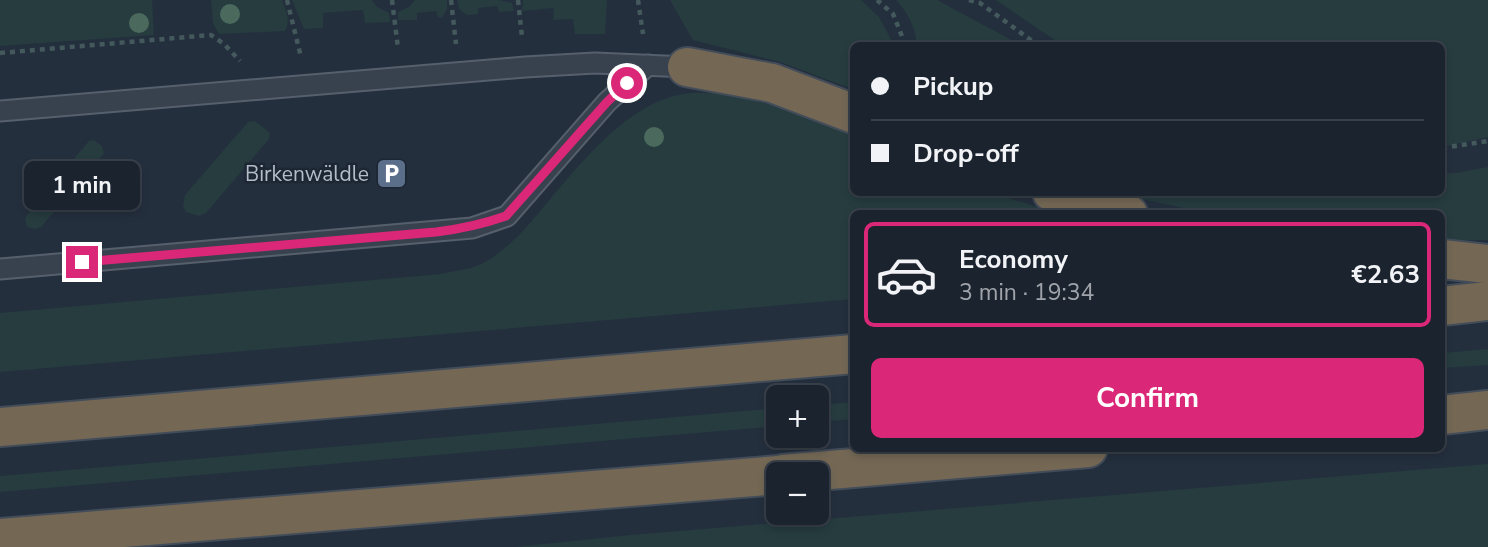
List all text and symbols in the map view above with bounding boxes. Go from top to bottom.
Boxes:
route start [611,67,643,99]
text: Pickup [913,69,993,104]
text: Drop-off [913,136,1019,171]
parking icon: Birkenwäldle [375,157,409,191]
callout: 1 min [24,160,140,210]
place label: Birkenwäldle [245,160,369,188]
text: 1 min [52,170,112,201]
text: Economy [959,242,1068,277]
icon: car [875,243,938,306]
route end [66,246,98,278]
text: €2.63 [1351,257,1420,292]
text: 3 min · 19:34 [959,277,1094,308]
button: Confirm [871,358,1424,438]
map controls [766,385,829,525]
button: + [766,385,829,448]
button: − [766,462,829,525]

